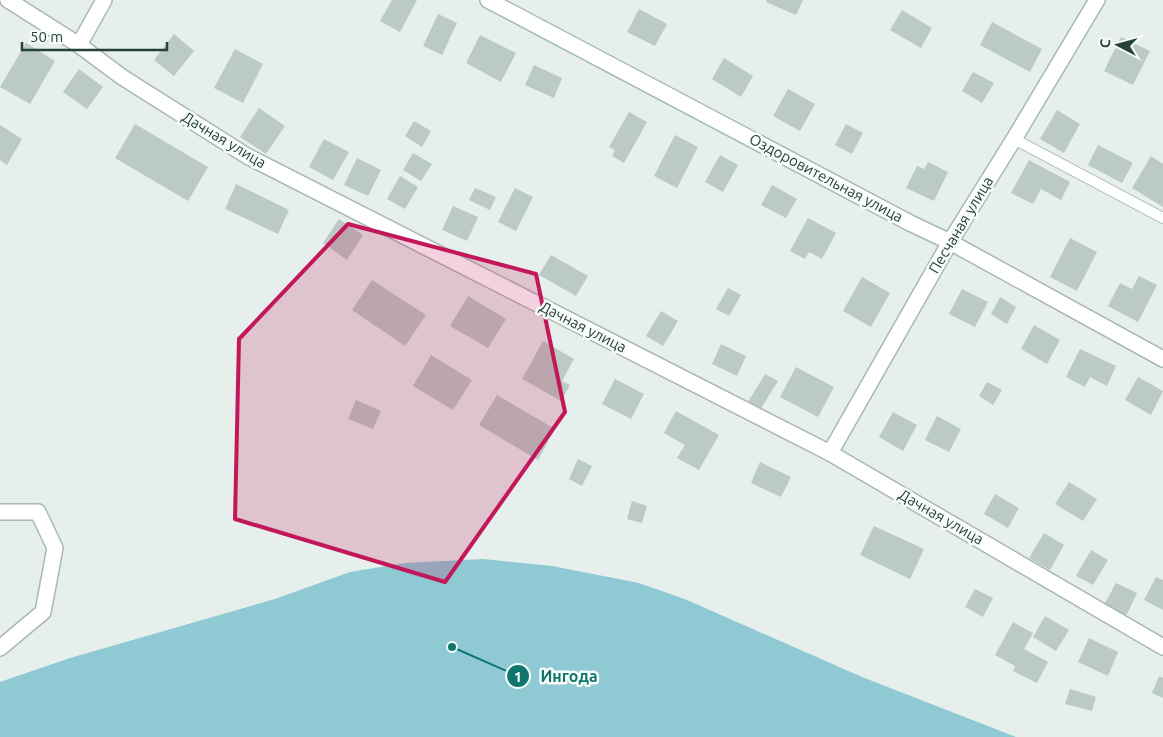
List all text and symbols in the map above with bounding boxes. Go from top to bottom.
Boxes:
scale bar [22,20,168,52]
north arrow [1093,20,1143,70]
text: 50 m [30,28,63,45]
text: С [1097,38,1114,49]
street label: Дачная улица [179,108,269,171]
street label: Оздоровительная улица [746,130,906,225]
street label: Песчаная улица [925,173,996,276]
street label: Дачная улица [537,297,629,356]
street label: Дачная улица [896,485,987,548]
callout: Ингода [505,661,607,692]
text: Ингода [540,667,598,685]
text: 1 [514,668,522,685]

